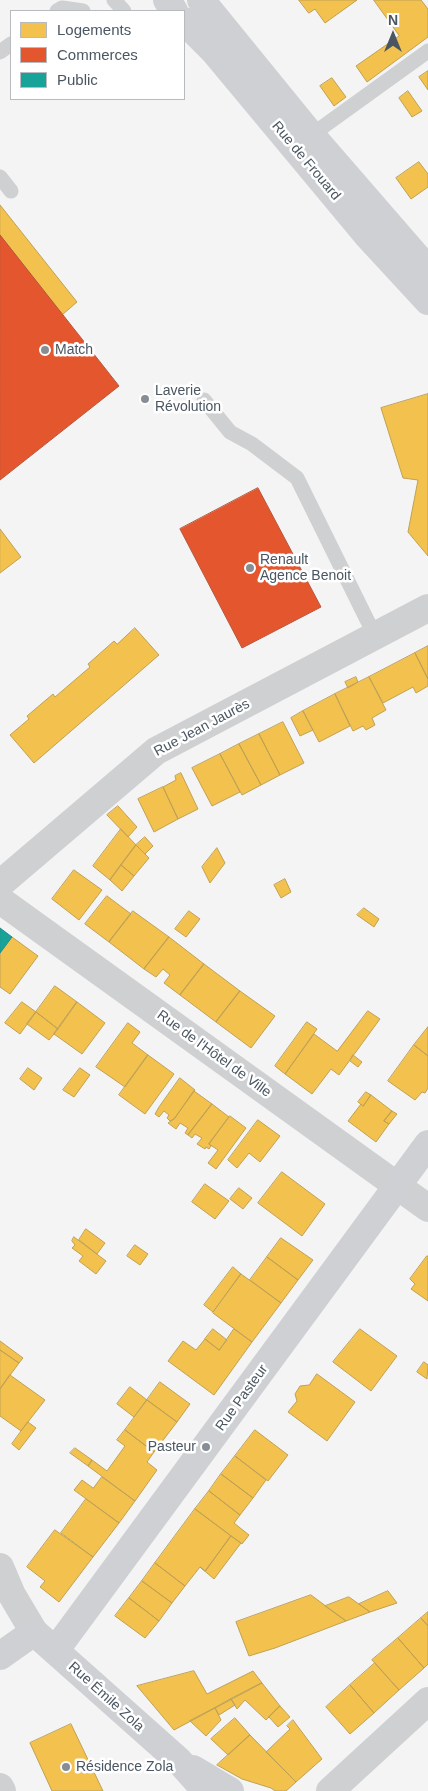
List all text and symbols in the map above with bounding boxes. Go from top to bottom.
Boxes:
legend [10,10,185,100]
north arrow [368,10,418,60]
text: N [388,12,398,28]
text: Logements [57,21,131,38]
text: Commerces [57,46,138,63]
text: Public [57,71,98,88]
street label: Rue de Frouard [268,118,344,204]
place label: Match [55,342,93,358]
marker: Match [39,344,51,356]
place label: Laverie Révolution [155,383,221,416]
marker: Laverie Révolution [139,393,151,405]
place label: Renault Agence Benoit [260,552,351,584]
marker: Renault Agence Benoit [244,562,256,574]
street label: Rue Jean Jaurès [151,696,253,760]
street label: Rue de l'Hôtel de Ville [154,1007,274,1101]
street label: Rue Pasteur [212,1362,272,1434]
place label: Pasteur [148,1439,196,1455]
marker: Pasteur [200,1441,212,1453]
street label: Rue Émile Zola [65,1659,147,1735]
place label: Résidence Zola [76,1759,173,1775]
marker: Résidence Zola [60,1761,72,1773]

